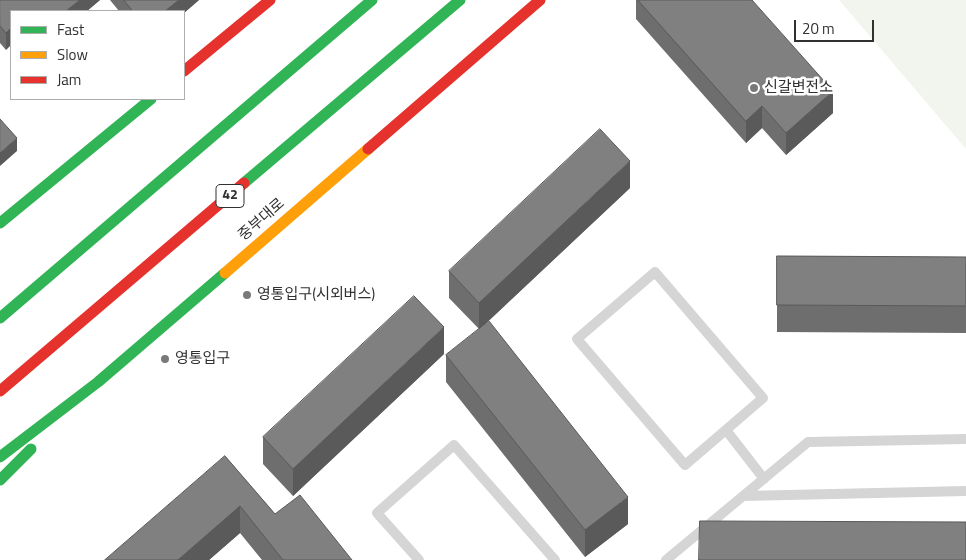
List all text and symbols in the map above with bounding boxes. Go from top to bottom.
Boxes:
legend [10,10,185,100]
scale bar [796,10,876,42]
text: 20 m [802,17,835,40]
text: Fast [57,18,84,41]
text: Slow [57,43,88,66]
text: Jam [57,68,81,91]
place label: 신갈변전소 [764,79,833,97]
marker: 신갈변전소 [748,82,760,94]
road number: 42 [216,185,244,208]
street label: 중부대로 [235,195,289,245]
place label: 영통입구(시외버스) [257,286,375,304]
marker: 영통입구(시외버스) [241,289,253,301]
place label: 영통입구 [175,350,230,368]
marker: 영통입구 [159,353,171,365]

